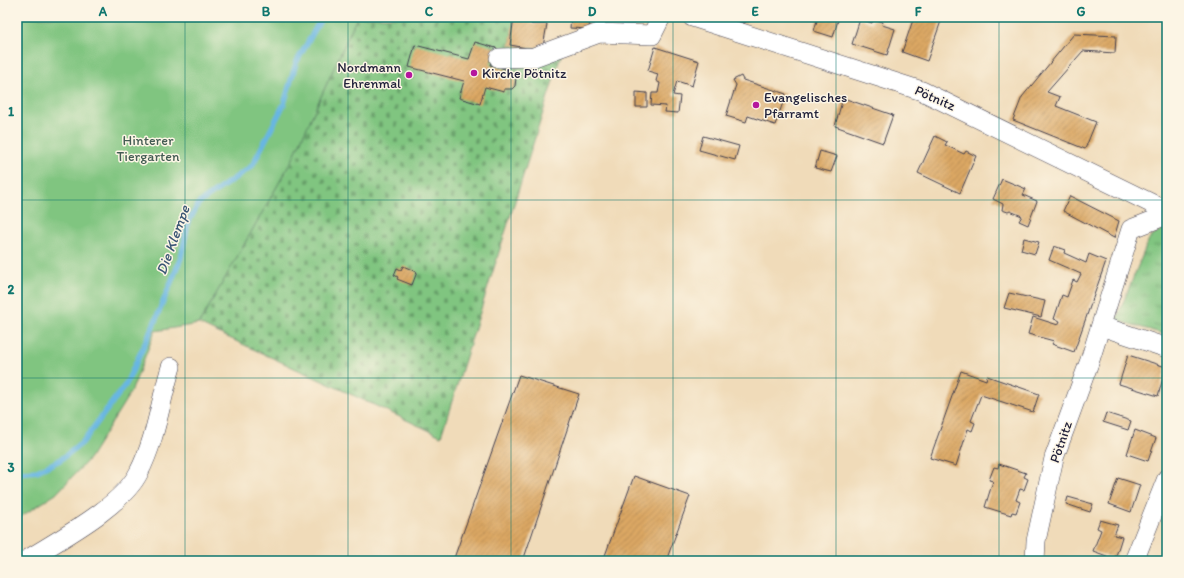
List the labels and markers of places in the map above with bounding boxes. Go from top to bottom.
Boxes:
place label: Nordmann Ehrenmal [337,59,402,92]
place label: Kirche Pötnitz [482,65,567,82]
marker: Kirche Pötnitz [469,68,479,78]
marker: Nordmann Ehrenmal [404,70,414,80]
place label: Evangelisches Pfarramt [764,89,847,122]
marker: Evangelisches Pfarramt [751,100,761,110]

